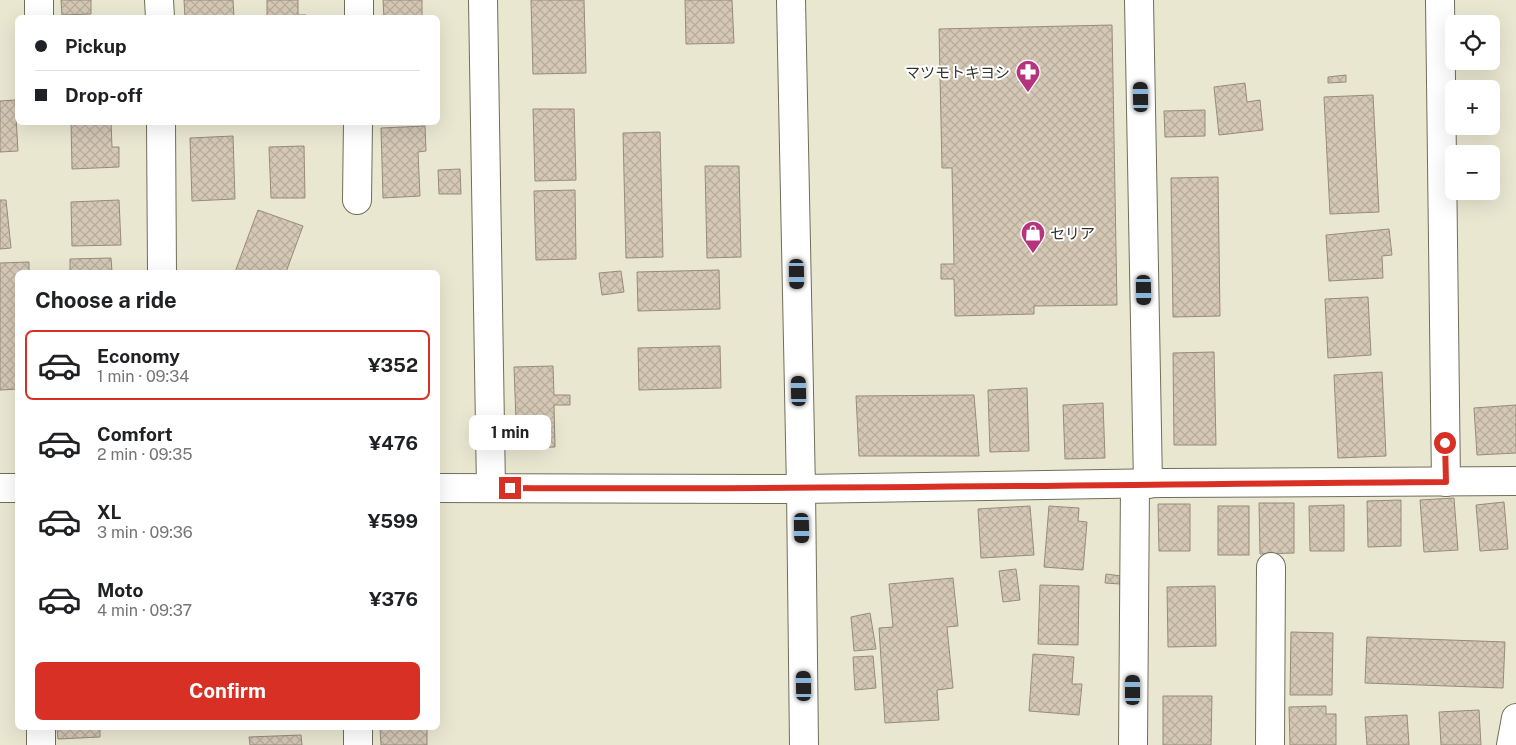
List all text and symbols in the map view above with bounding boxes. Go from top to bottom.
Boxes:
map controls [1445,15,1500,200]
button: locate [1445,15,1500,70]
text: Pickup [65,35,127,57]
pharmacy icon: マツモトキヨシ [1015,59,1041,93]
place label: マツモトキヨシ [905,64,1010,81]
button: + [1445,80,1500,135]
car [1133,82,1148,112]
text: Drop-off [65,84,142,106]
button: − [1445,145,1500,200]
shop icon: セリア [1020,220,1046,254]
place label: セリア [1050,225,1095,242]
car [789,259,804,289]
car [1136,275,1151,305]
text: Choose a ride [35,287,177,313]
icon: car [37,343,82,388]
text: Economy [97,345,180,367]
text: ¥352 [368,354,418,376]
text: 1 min · 09:34 [97,367,189,386]
car [791,376,806,406]
callout: 1 min [469,416,551,450]
icon: car [37,421,82,466]
text: Comfort [97,423,173,445]
text: 1 min [491,423,529,442]
text: ¥476 [369,432,418,454]
route start [1434,432,1456,454]
text: 2 min · 09:35 [97,445,193,464]
route end [499,477,521,499]
icon: car [37,499,82,544]
text: XL [97,501,122,523]
text: ¥599 [368,510,418,532]
car [794,513,809,543]
text: 3 min · 09:36 [97,523,193,542]
icon: car [37,577,82,622]
text: Moto [97,579,143,601]
text: ¥376 [369,588,418,610]
text: 4 min · 09:37 [97,601,192,620]
button: Confirm [35,662,420,720]
car [796,671,811,701]
car [1125,675,1140,705]

